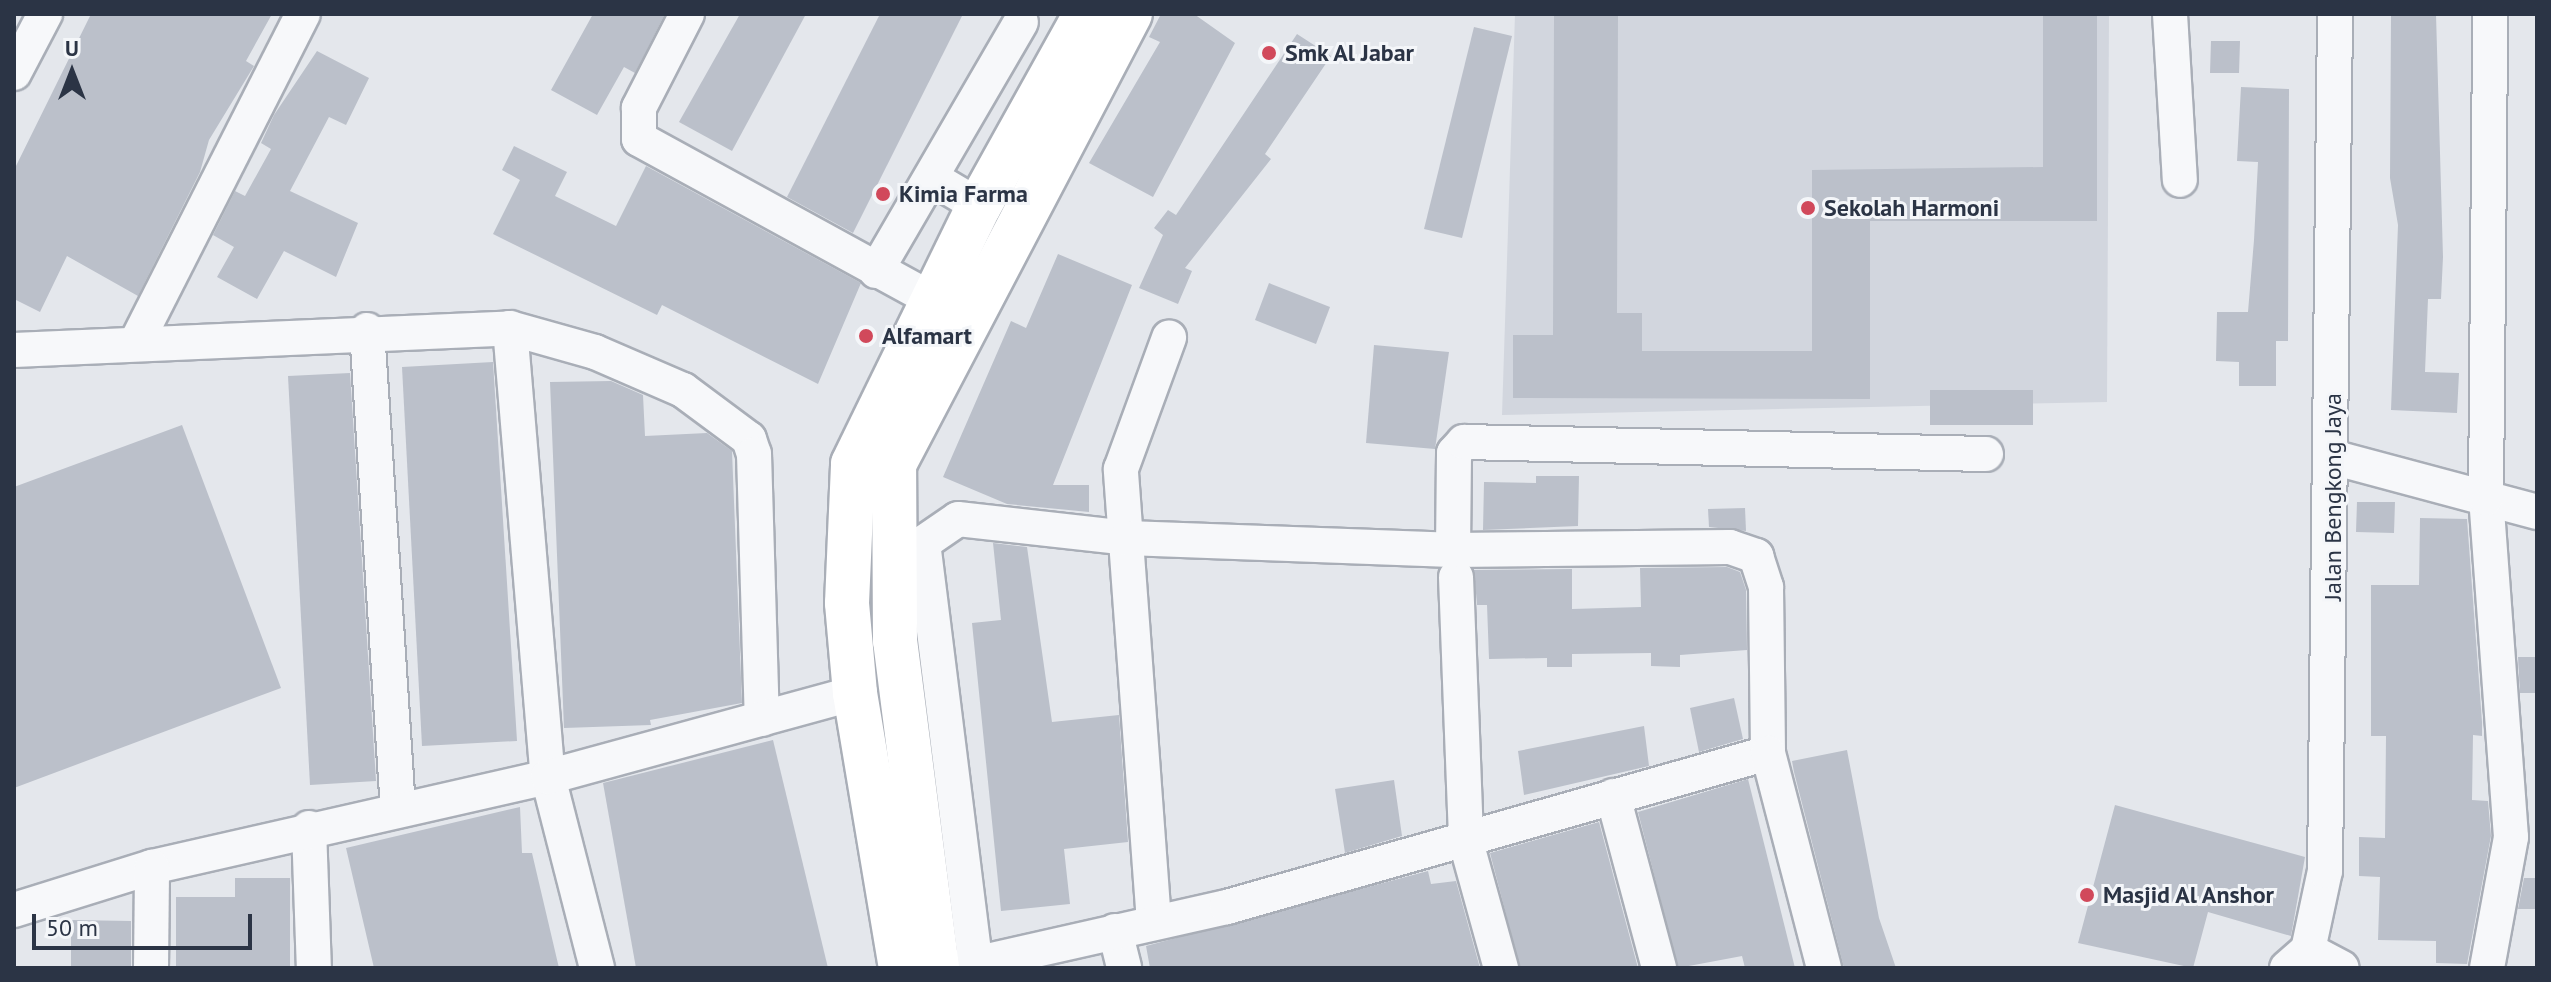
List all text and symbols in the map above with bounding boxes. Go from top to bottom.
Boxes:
north arrow [32,32,112,112]
text: U [65,34,79,62]
place label: Smk Al Jabar [1285,39,1416,67]
marker: Smk Al Jabar [1260,44,1278,62]
place label: Kimia Farma [899,180,1028,208]
marker: Kimia Farma [874,185,892,203]
place label: Sekolah Harmoni [1824,194,1999,222]
marker: Sekolah Harmoni [1799,199,1817,217]
place label: Alfamart [882,322,972,350]
marker: Alfamart [857,327,875,345]
street label: Jalan Bengkong Jaya [2319,393,2347,601]
place label: Masjid Al Anshor [2103,881,2276,909]
marker: Masjid Al Anshor [2078,886,2096,904]
scale bar [36,898,256,948]
text: 50 m [46,912,98,943]

